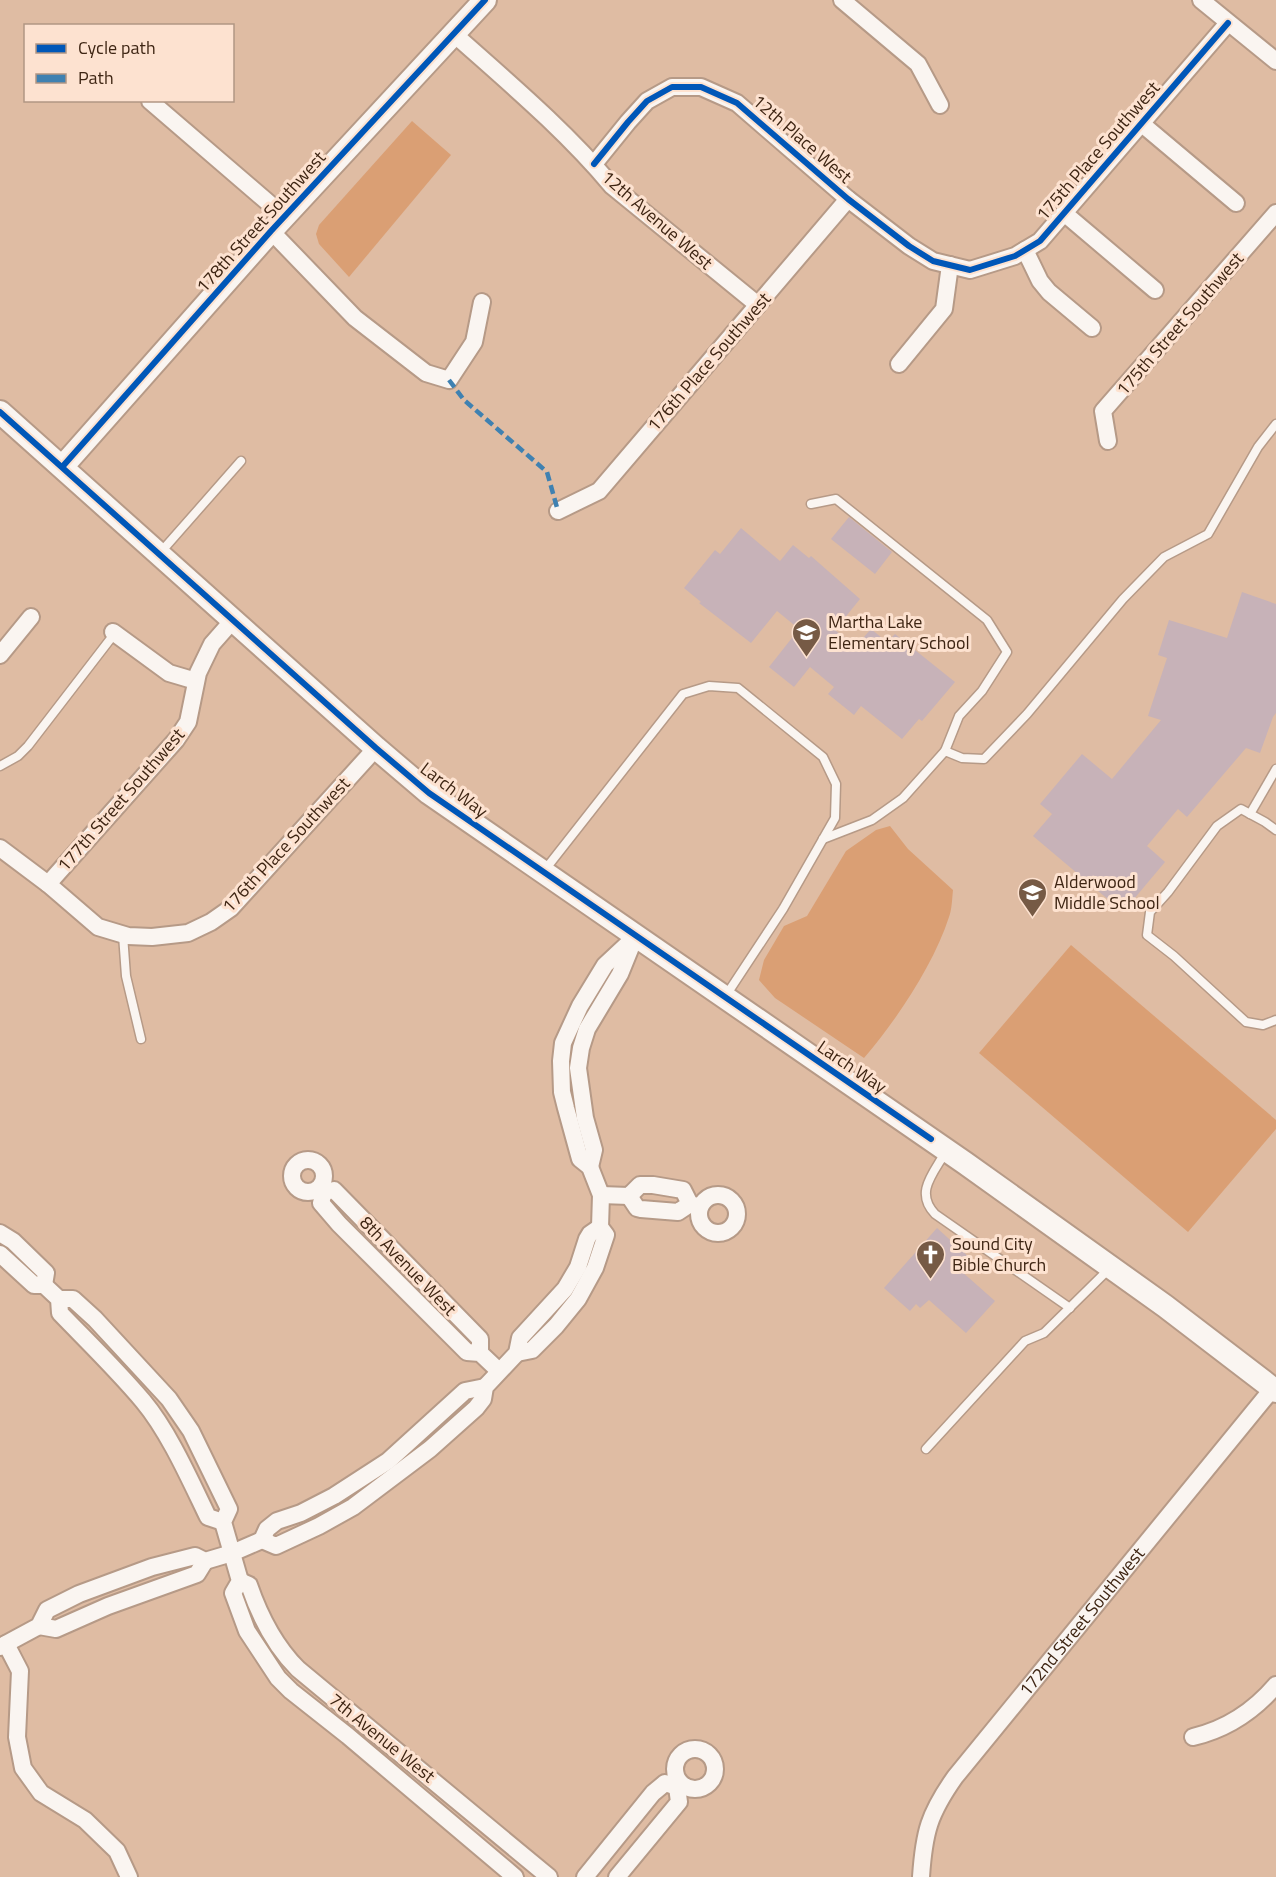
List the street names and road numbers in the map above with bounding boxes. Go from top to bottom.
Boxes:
street label: 175th Place Southwest [1029,75,1166,226]
street label: 12th Place West [747,88,859,190]
street label: 178th Street Southwest [189,144,332,299]
street label: 12th Avenue West [596,164,719,276]
street label: 175th Street Southwest [1110,245,1250,401]
street label: 176th Place Southwest [640,286,777,437]
street label: 177th Street Southwest [51,721,191,877]
street label: Larch Way [415,755,494,824]
street label: 176th Place Southwest [215,770,356,919]
street label: Larch Way [812,1033,893,1100]
street label: 8th Avenue West [354,1210,464,1322]
street label: 172nd Street Southwest [1012,1540,1151,1702]
street label: 7th Avenue West [323,1686,442,1789]

